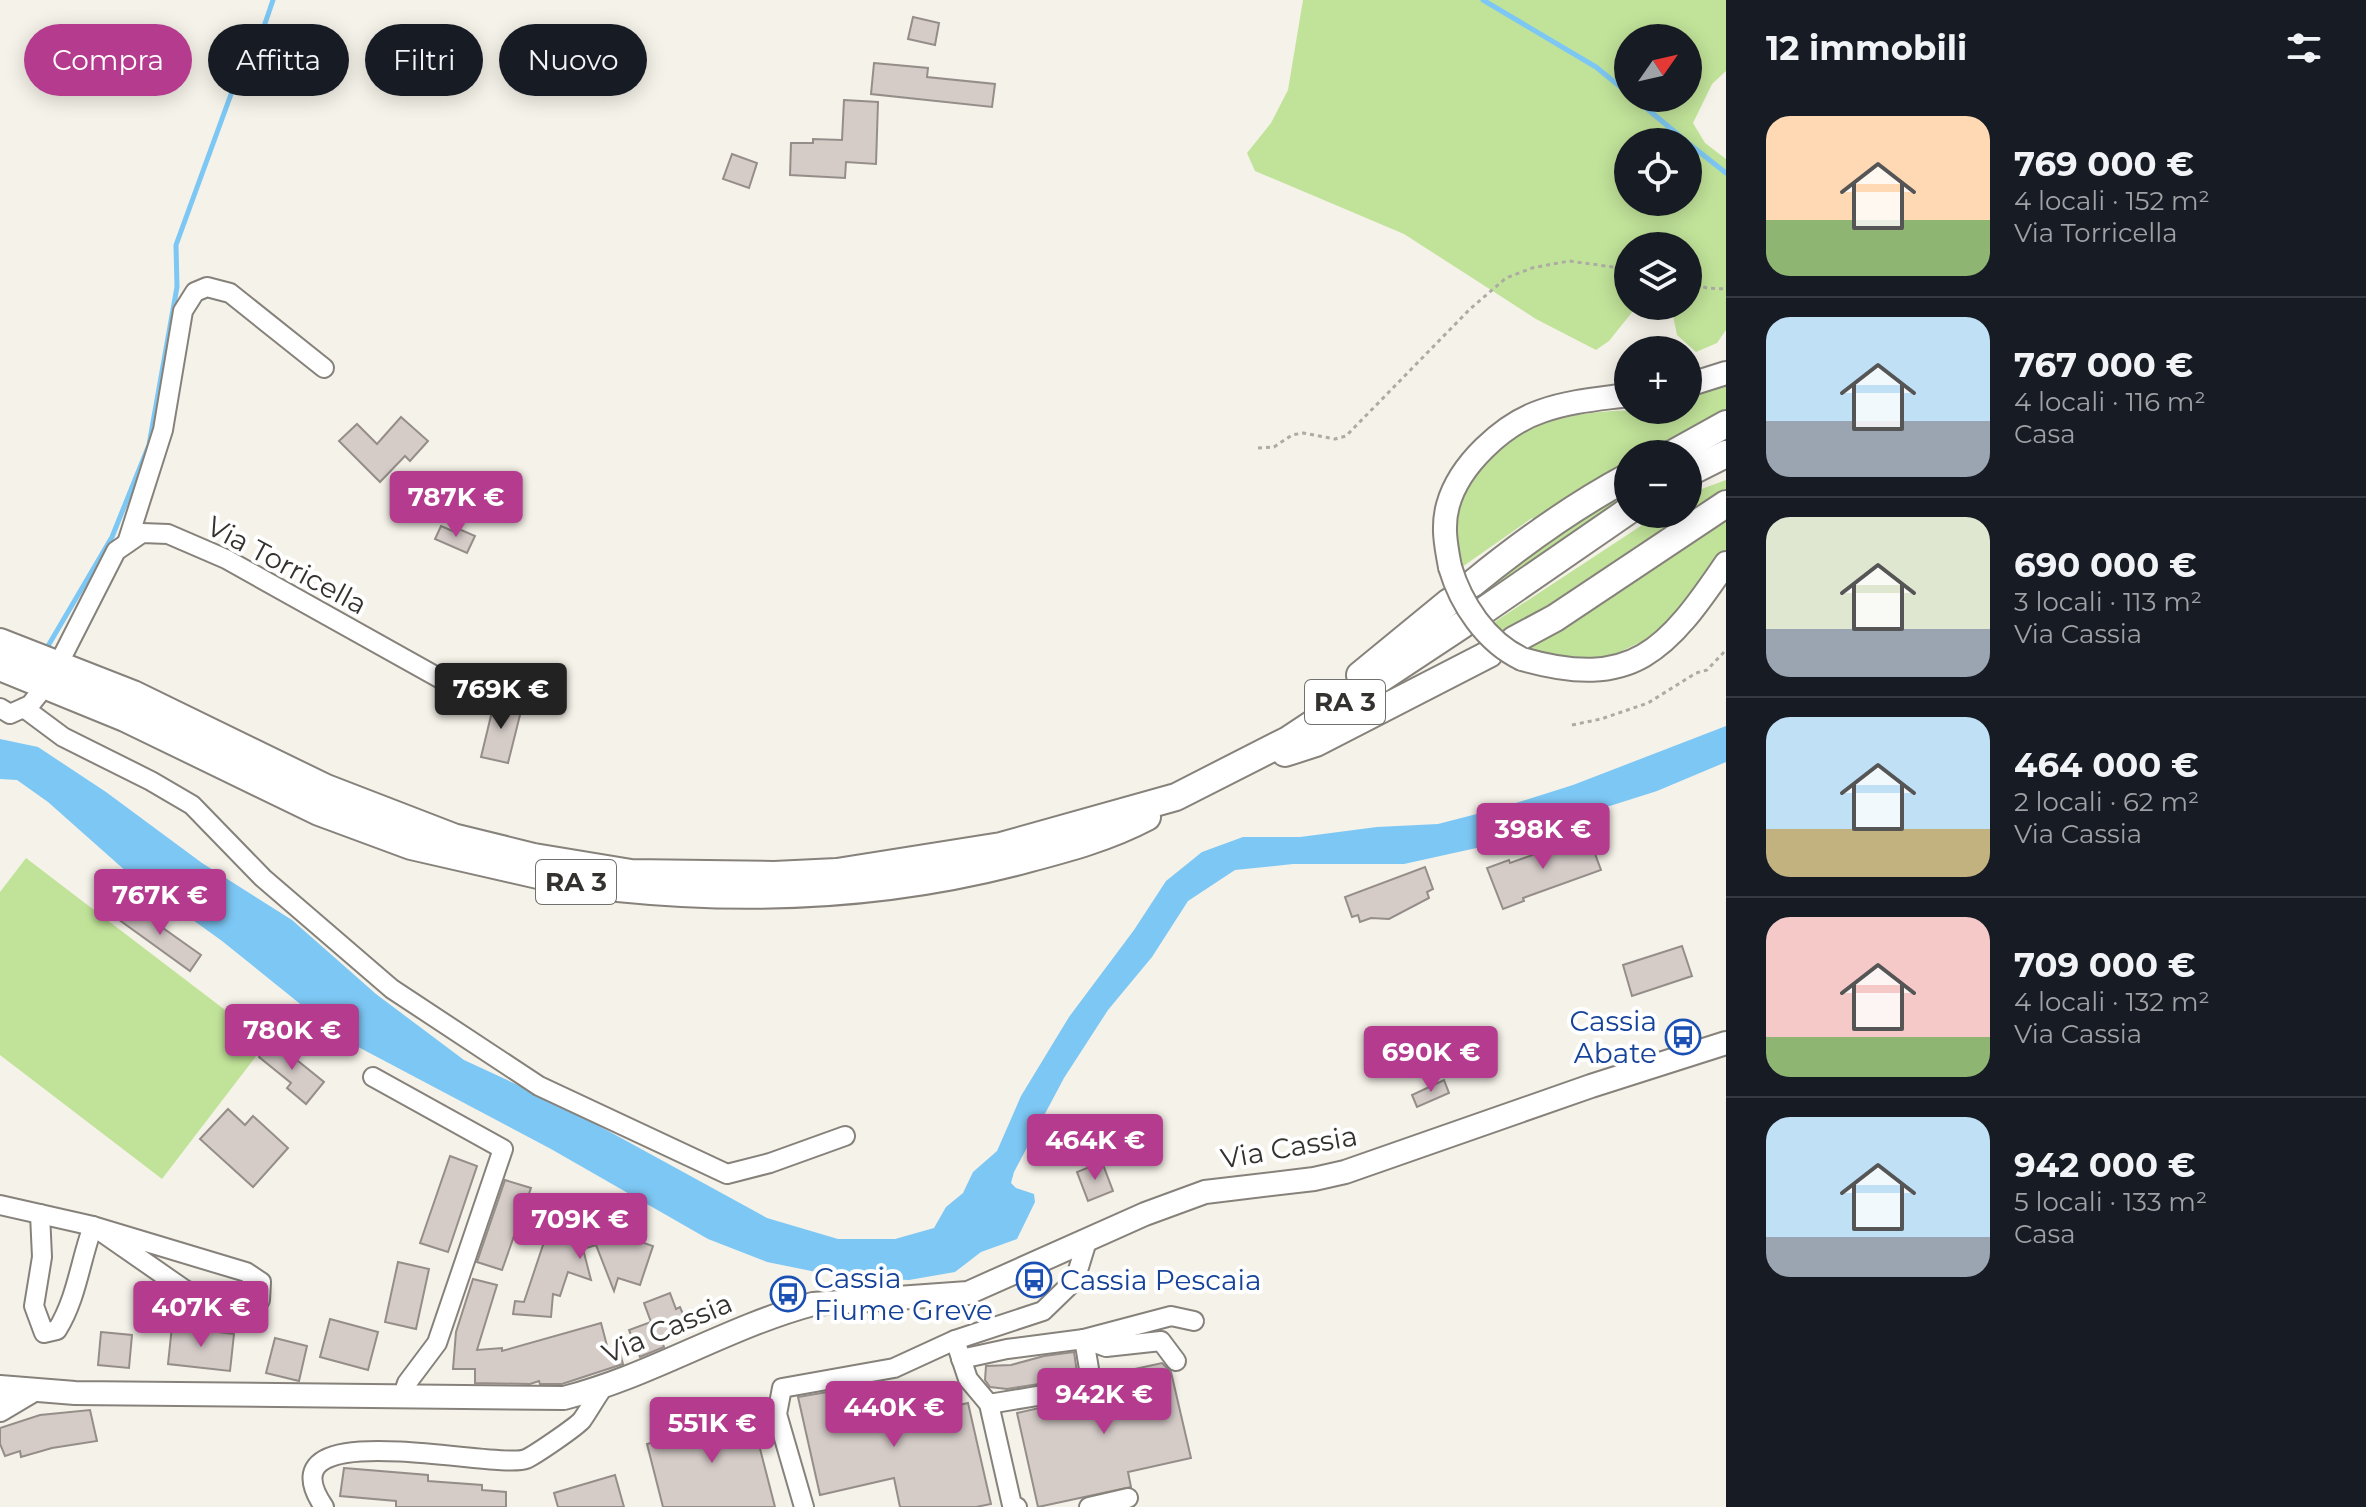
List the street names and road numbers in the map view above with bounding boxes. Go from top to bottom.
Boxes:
street label: Via Torricella [201,509,373,621]
road number: RA 3 [1305,680,1385,724]
road number: RA 3 [536,860,616,904]
street label: Via Cassia [1218,1118,1360,1176]
street label: Via Cassia [597,1285,737,1371]

